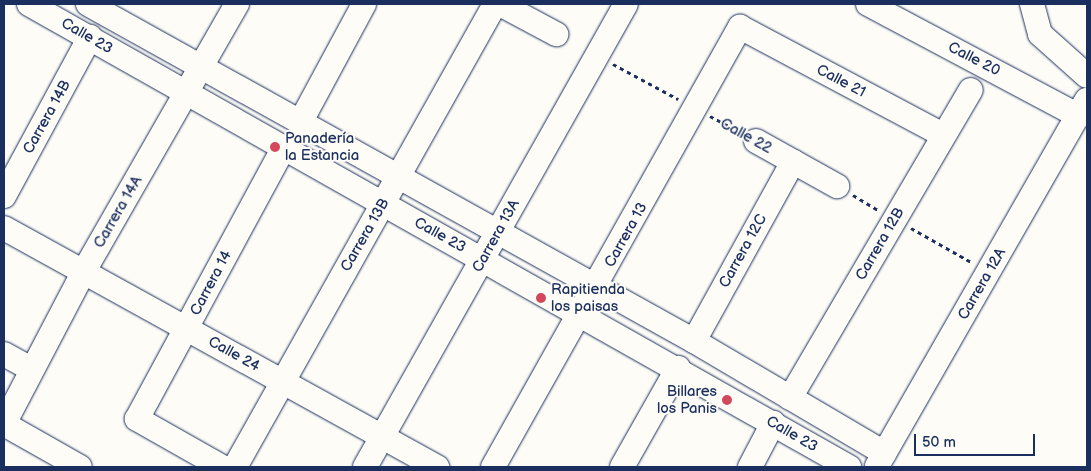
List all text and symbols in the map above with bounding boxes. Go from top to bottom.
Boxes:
street label: Calle 23 [58,14,116,58]
street label: Calle 20 [945,38,1003,80]
street label: Calle 21 [813,61,869,101]
street label: Carrera 14B [19,77,75,157]
street label: Calle 22 [717,114,775,158]
place label: Panadería la Estancia [285,129,359,164]
marker: Panadería la Estancia [269,141,281,153]
street label: Carrera 14A [90,173,146,251]
street label: Carrera 13B [337,195,393,275]
street label: Carrera 13A [469,196,523,276]
street label: Carrera 13 [601,199,651,271]
street label: Carrera 12B [852,204,908,284]
street label: Carrera 12C [715,211,771,291]
street label: Calle 23 [411,213,469,257]
street label: Carrera 12A [954,245,1010,323]
street label: Carrera 14 [186,247,236,319]
place label: Rapitienda los paisas [551,280,625,315]
marker: Rapitienda los paisas [535,292,547,304]
street label: Calle 24 [205,332,263,376]
place label: Billares los Panis [657,382,717,417]
marker: Billares los Panis [721,394,733,406]
street label: Calle 23 [763,412,821,456]
scale bar [916,424,1037,456]
text: 50 m [922,433,956,452]

